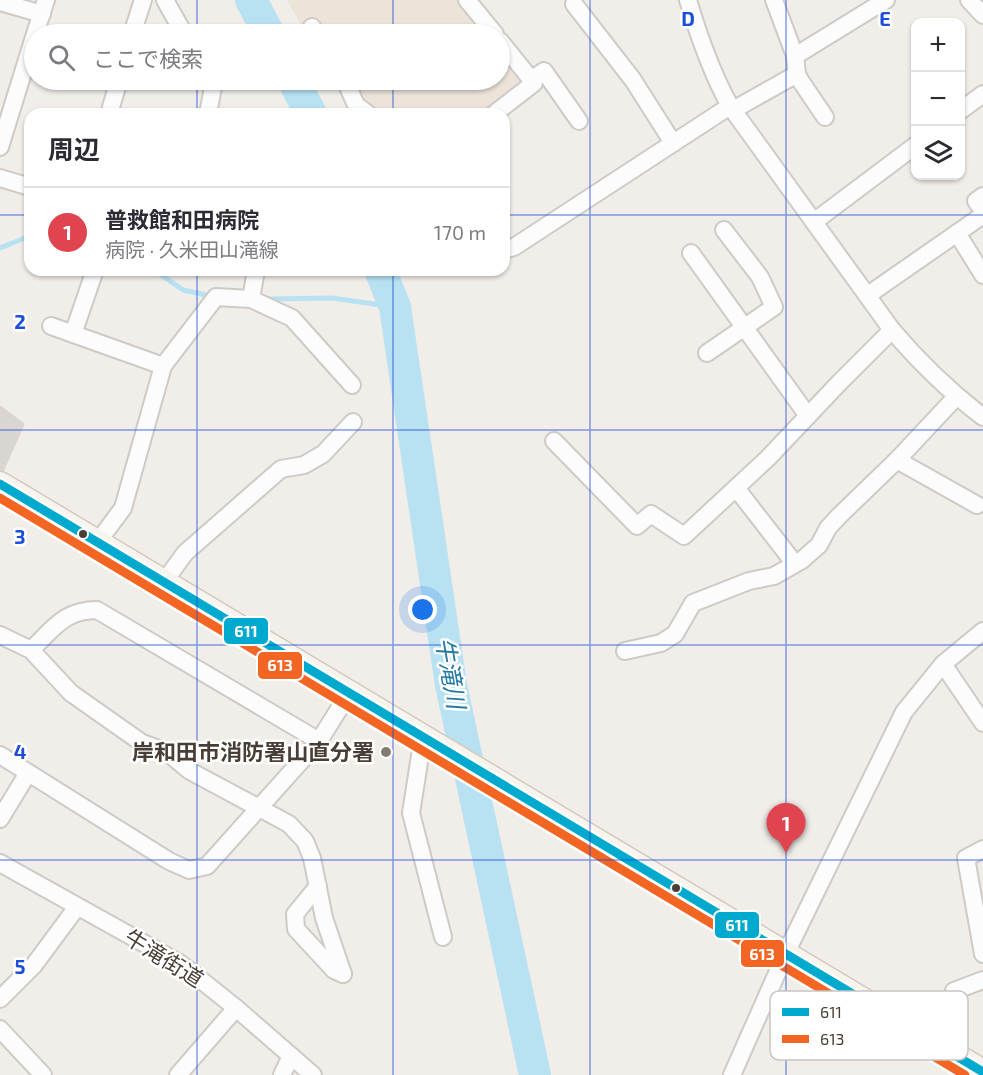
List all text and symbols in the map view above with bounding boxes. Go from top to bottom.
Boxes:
text: D [681,6,695,30]
text: E [879,6,891,30]
map controls [911,18,965,180]
button: + [911,18,965,72]
search box [24,24,510,90]
icon: search [45,41,78,74]
text: ここで検索 [93,45,203,71]
button: − [911,72,965,126]
button: layers [911,126,965,180]
text: 周辺 [48,133,100,164]
text: 普救館和田病院 [105,206,259,232]
text: 1 [63,220,72,244]
text: 170 m [434,220,486,244]
text: 病院 · 久米田山滝線 [105,237,279,261]
text: 2 [14,309,26,333]
text: 3 [14,524,26,548]
unlabelled marker [77,528,89,540]
your location [408,595,437,624]
line badge: 611 [223,617,269,645]
text: 611 [234,621,258,640]
water label: 牛滝川 [431,635,473,714]
line badge: 613 [257,651,303,680]
text: 613 [267,655,293,674]
place label: 岸和田市消防署山直分署 [132,738,374,764]
text: 4 [14,739,27,763]
marker: 岸和田市消防署山直分署 [379,745,393,759]
pin: 1 [766,804,806,853]
unlabelled marker [670,882,682,894]
line badge: 611 [714,911,760,939]
text: 611 [725,915,749,934]
street label: 牛滝街道 [120,923,209,991]
line badge: 613 [740,939,785,968]
text: 613 [749,944,775,963]
text: 5 [14,954,26,978]
legend [770,991,968,1060]
text: 611 [820,1002,842,1021]
text: 613 [820,1029,844,1048]

